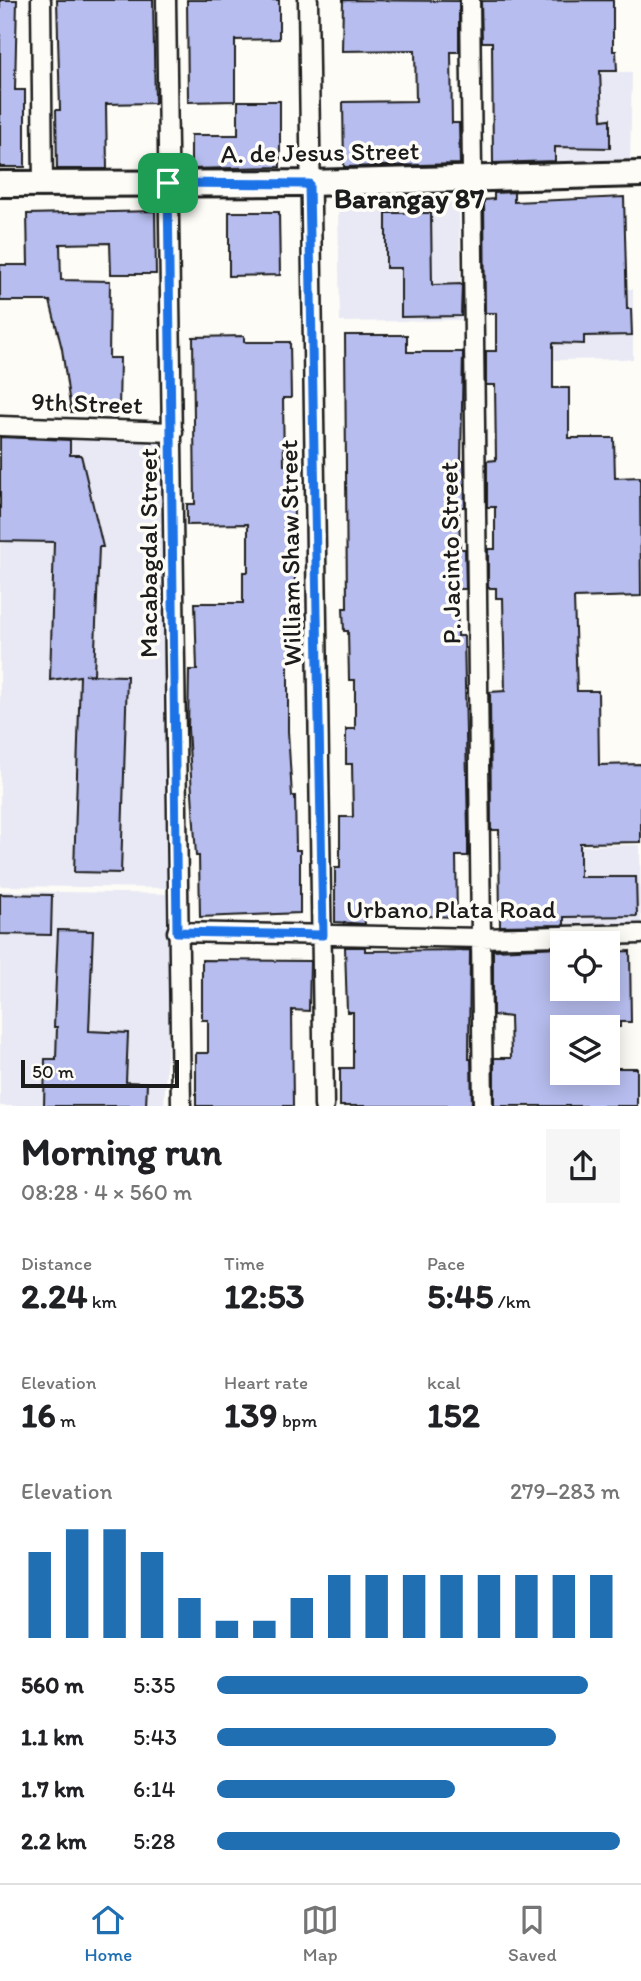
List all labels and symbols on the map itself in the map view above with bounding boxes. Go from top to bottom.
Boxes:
street label: A. de Jesus Street [220,134,420,170]
pin [138,153,198,213]
district label: Barangay 87 [334,181,484,215]
street label: 9th Street [31,385,144,421]
street label: William Shaw Street [272,439,308,667]
street label: Macabagdal Street [132,448,164,658]
street label: P. Jacinto Street [432,461,468,645]
street label: Urbano Plata Road [346,893,556,925]
scale bar [21,1057,178,1089]

